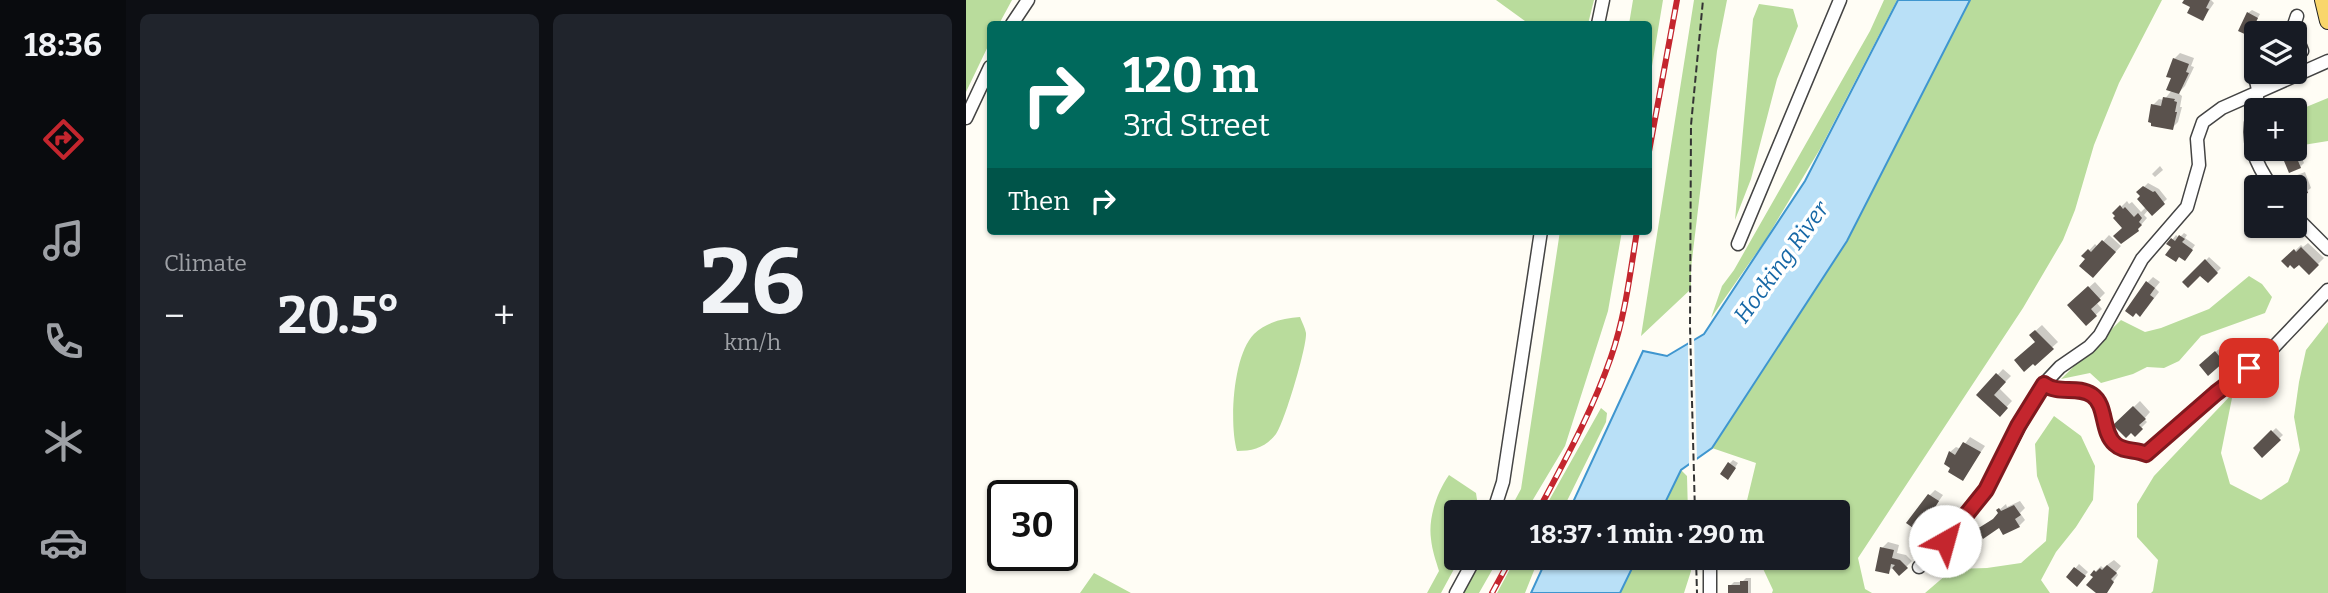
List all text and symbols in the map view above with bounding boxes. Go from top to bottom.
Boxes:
map controls [2244,21,2307,238]
button: layers [2244,21,2307,84]
text: 18:36 [24,26,102,64]
text: 120 m [1123,46,1258,105]
icon: right [1008,49,1099,140]
button: + [2244,98,2307,161]
text: 3rd Street [1123,106,1270,144]
icon: directions [39,115,88,164]
button: − [2244,175,2307,238]
icon: right [1084,182,1122,220]
text: Then [1008,186,1070,217]
water label: Hocking River [1728,194,1835,328]
icon: music [39,216,88,265]
text: 26 [700,228,805,337]
text: Climate [164,249,247,277]
text: 20.5° [278,284,401,347]
text: − [164,293,185,339]
text: + [493,293,515,339]
icon: phone [39,317,88,366]
text: km/h [724,328,781,356]
pin [2219,338,2279,398]
icon: arrive [2230,349,2268,387]
icon: climate [39,417,88,466]
speed limit sign: 30 [987,480,1078,571]
position arrow [1908,504,1982,578]
icon: car [39,518,88,567]
text: 18:37 · 1 min · 290 m [1530,519,1764,550]

